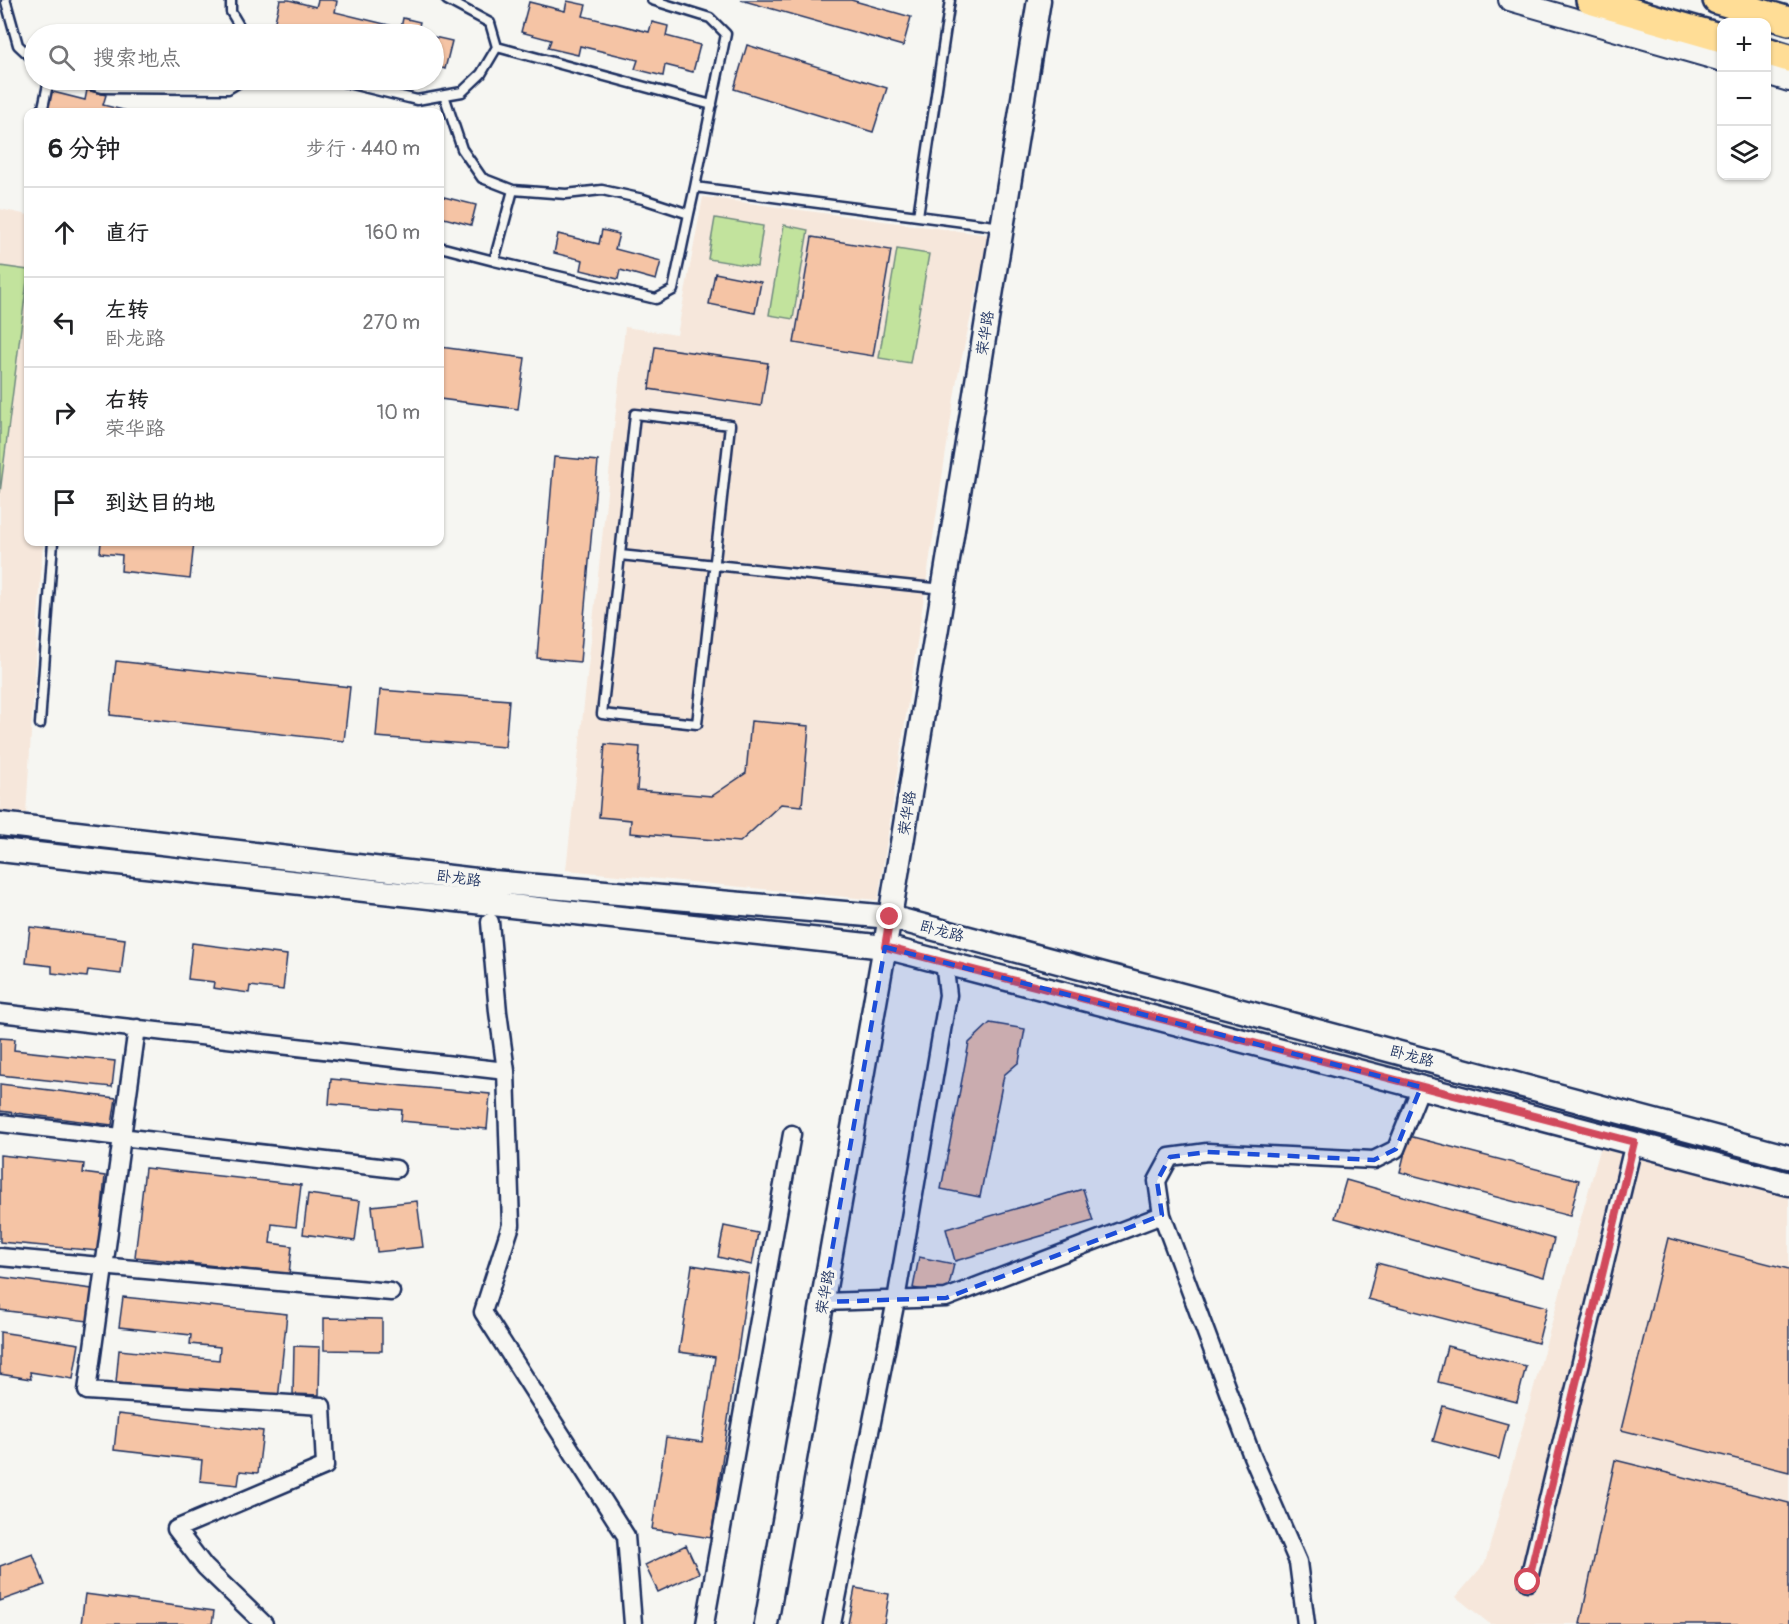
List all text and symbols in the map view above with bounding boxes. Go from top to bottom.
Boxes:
map controls [1717,18,1771,180]
button: + [1717,18,1771,72]
search box [24,24,444,90]
icon: search [45,41,78,74]
text: 搜索地点 [93,44,181,72]
button: − [1717,72,1771,126]
button: layers [1717,126,1771,180]
text: 6 分钟 [48,133,121,165]
text: 步行 · 440 m [306,136,420,161]
icon: ahead [48,216,81,249]
text: 直行 [105,219,149,247]
text: 160 m [365,220,420,245]
text: 左转 [105,296,149,324]
icon: left [48,306,81,339]
street label: 荣华路 [973,309,998,357]
text: 270 m [362,310,420,335]
text: 卧龙路 [105,326,165,351]
text: 右转 [105,386,149,414]
icon: right [48,396,81,429]
text: 10 m [376,400,420,425]
text: 荣华路 [105,416,165,441]
icon: arrive [48,486,81,519]
text: 到达目的地 [105,489,215,517]
street label: 荣华路 [895,789,920,837]
street label: 卧龙路 [435,866,482,891]
route end [876,903,902,929]
street label: 卧龙路 [918,916,966,946]
street label: 卧龙路 [1388,1041,1436,1071]
street label: 荣华路 [812,1268,839,1316]
route start [1514,1568,1540,1594]

